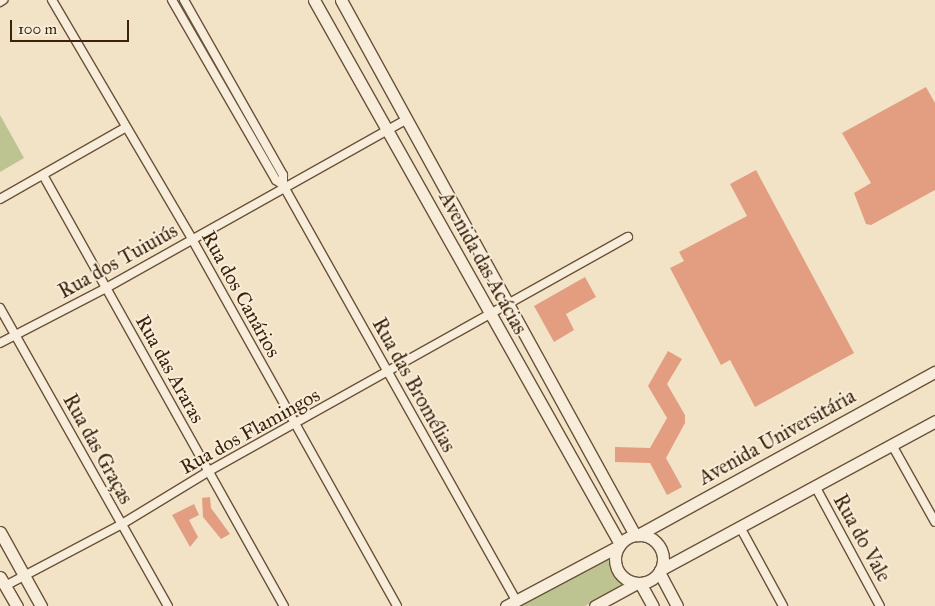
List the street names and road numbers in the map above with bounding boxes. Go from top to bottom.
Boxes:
street label: Avenida das Acácias [434,187,532,339]
street label: Rua dos Tuiuiús [54,218,182,304]
street label: Rua dos Canários [196,227,286,361]
street label: Rua das Araras [130,311,210,427]
street label: Rua das Bromélias [367,314,461,456]
street label: Rua dos Flamingos [176,383,324,479]
street label: Avenida Universitária [694,384,860,490]
street label: Rua das Graças [58,390,138,508]
street label: Rua do Vale [828,490,896,586]

